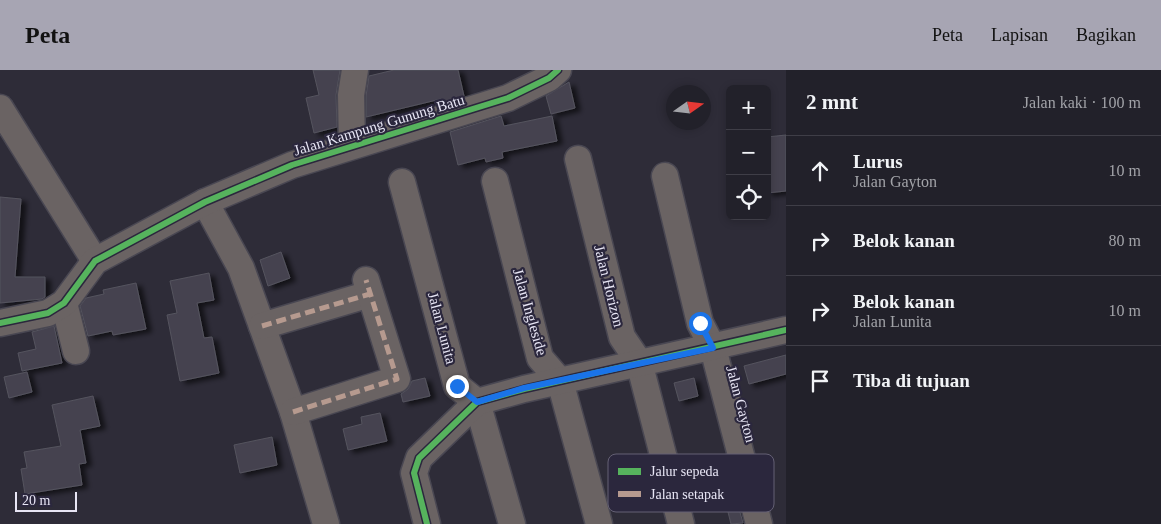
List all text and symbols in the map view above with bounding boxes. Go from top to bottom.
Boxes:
text: Peta [25,22,70,48]
text: Peta [932,25,963,45]
text: Lapisan [991,25,1048,45]
text: Bagikan [1076,25,1136,45]
north arrow [666,85,711,130]
map controls [726,85,771,220]
button: + [726,85,771,130]
text: 2 mnt [806,90,858,114]
street label: Jalan Kampung Gunung Batu [292,91,467,159]
text: Jalan kaki · 100 m [1023,94,1141,111]
button: − [726,130,771,175]
text: Lurus [853,151,903,172]
icon: ahead [806,157,834,185]
text: 10 m [1109,162,1141,179]
text: Jalan Gayton [853,173,937,190]
button: locate [726,175,771,220]
icon: right [806,227,834,255]
text: Belok kanan [853,230,955,251]
text: 80 m [1109,232,1141,249]
street label: Jalan Horizon [591,243,627,329]
street label: Jalan Ingleside [510,267,550,358]
street label: Jalan Lunita [425,290,459,366]
text: Belok kanan [853,291,955,312]
icon: right [806,297,834,325]
text: 10 m [1109,302,1141,319]
route start [689,312,712,335]
text: Jalan Lunita [853,313,932,330]
street label: Jalan Gayton [723,364,759,445]
icon: arrive [806,367,834,395]
text: Tiba di tujuan [853,370,970,391]
route end [446,375,469,398]
legend [608,454,774,512]
text: Jalur sepeda [650,464,720,479]
text: Jalan setapak [650,487,724,502]
scale bar [15,489,78,512]
text: 20 m [22,493,50,508]

